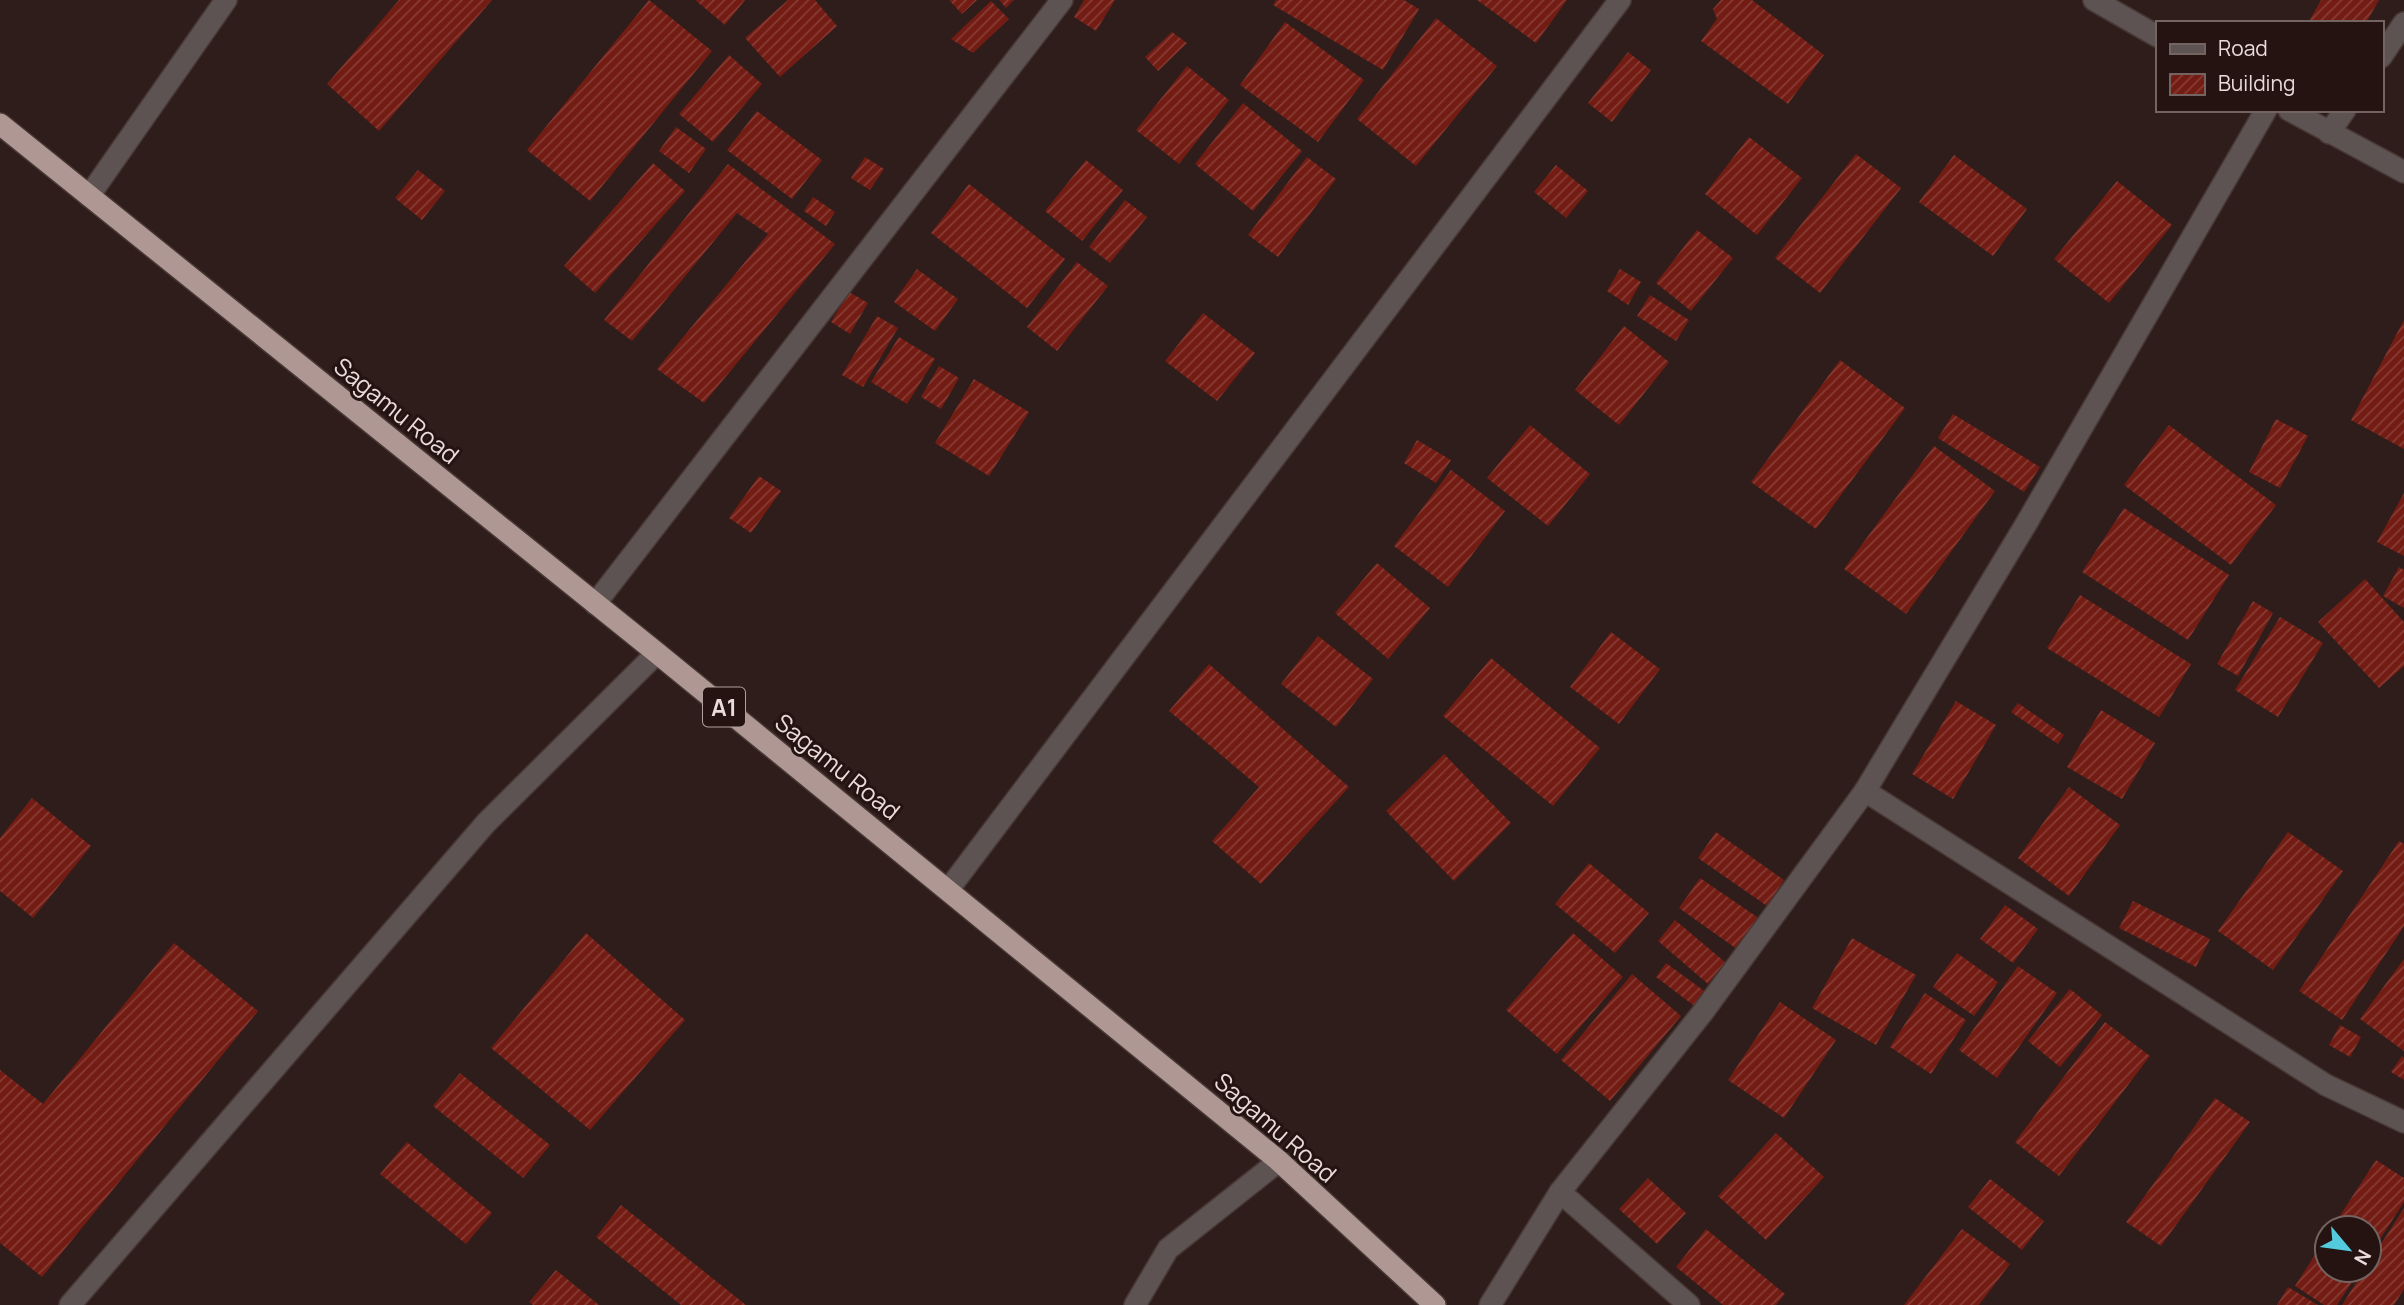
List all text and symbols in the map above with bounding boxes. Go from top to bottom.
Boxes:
legend [2156,21,2383,112]
text: Road [2218,34,2268,62]
text: Building [2218,69,2295,97]
street label: Sagamu Road [328,349,466,471]
road number: A1 [703,688,745,726]
street label: Sagamu Road [769,705,907,827]
street label: Sagamu Road [1208,1065,1344,1189]
north arrow [2313,1214,2383,1284]
text: N [2348,1245,2378,1270]

